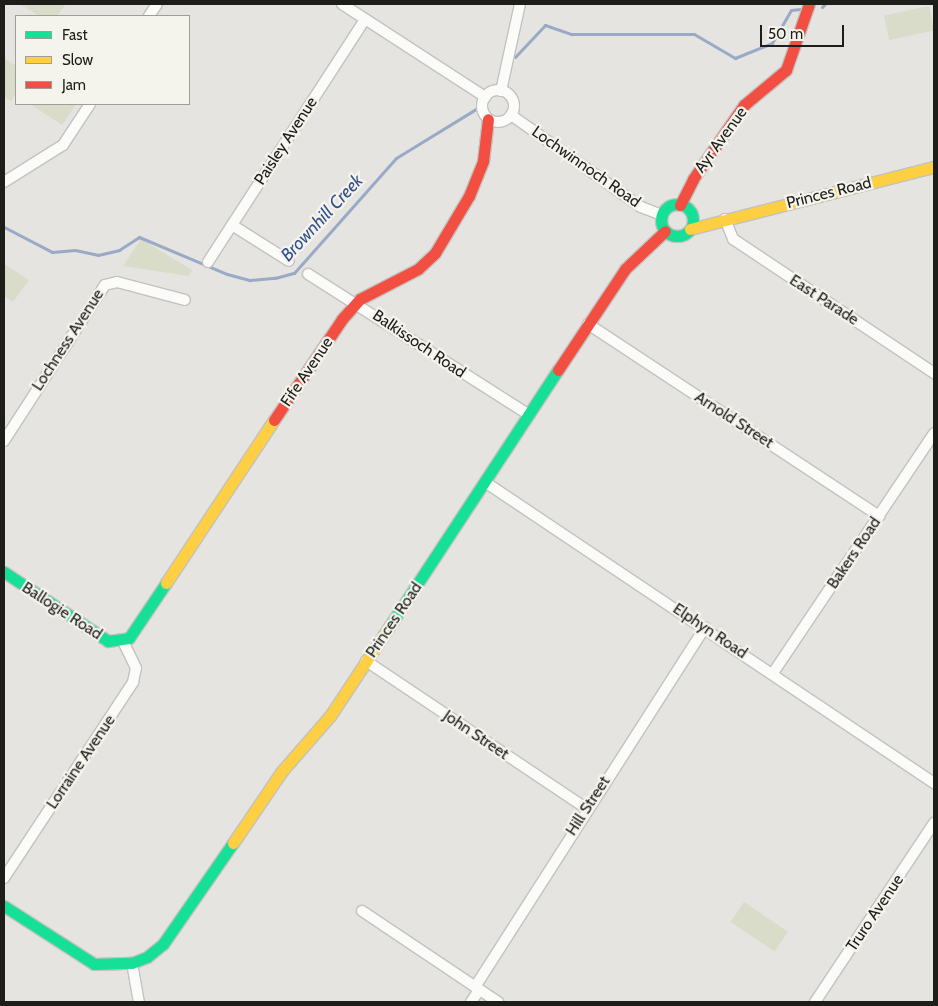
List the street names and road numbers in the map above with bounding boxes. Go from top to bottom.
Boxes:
street label: Paisley Avenue [250,93,322,189]
street label: Ayr Avenue [691,103,751,177]
street label: Lochwinnoch Road [528,122,644,212]
street label: Princes Road [785,173,873,213]
street label: East Parade [786,271,862,329]
street label: Lochness Avenue [28,286,108,394]
street label: Balkissoch Road [369,306,469,382]
street label: Fife Avenue [277,334,337,410]
street label: Arnold Street [691,387,777,453]
street label: Bakers Road [823,514,885,592]
street label: Ballogie Road [18,578,106,644]
street label: Princes Road [362,579,426,661]
street label: Elphyn Road [669,599,751,663]
street label: John Street [440,706,512,764]
street label: Lorraine Avenue [43,711,119,813]
street label: Hill Street [562,773,614,839]
street label: Truro Avenue [842,871,908,955]

